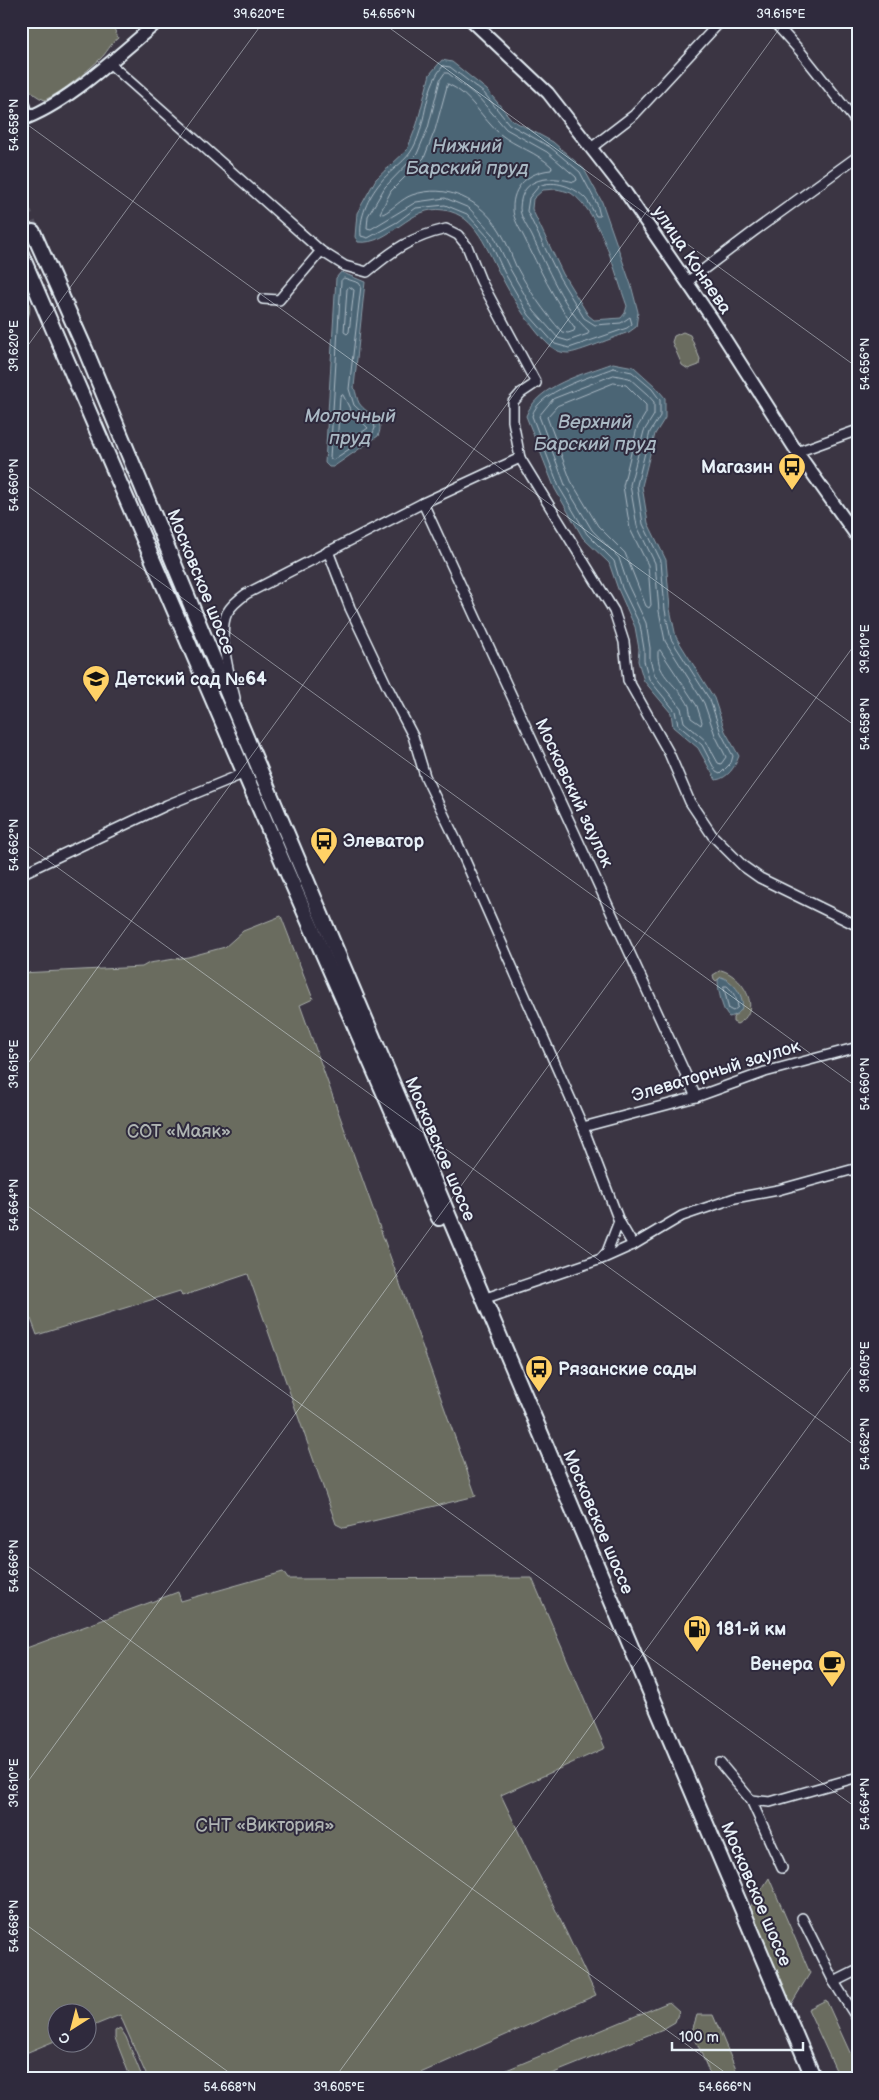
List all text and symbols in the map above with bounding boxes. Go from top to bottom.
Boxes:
text: 39.620°E [233,7,285,22]
text: 54.656°N [363,7,415,22]
text: 39.615°E [757,7,805,22]
text: 54.658°N [7,99,22,151]
water label: Нижний Барский пруд [405,135,529,180]
street label: улица Коняева [648,202,736,318]
text: 39.620°E [7,320,22,372]
text: 54.656°N [858,338,873,390]
water label: Молочный пруд [304,405,396,450]
water label: Верхний Барский пруд [533,411,657,456]
bus stop icon: Магазин [777,452,807,491]
place label: Магазин [701,457,773,478]
text: 54.660°N [7,459,22,511]
street label: Московское шоссе [162,506,240,658]
text: 39.610°E [858,624,873,674]
school or university icon: Детский сад №64 [81,664,111,703]
place label: Детский сад №64 [115,669,267,690]
text: 54.658°N [858,698,873,750]
street label: Московский заулок [530,715,618,871]
text: 54.662°N [7,819,22,871]
bus stop icon: Элеватор [309,826,339,865]
place label: Элеватор [343,831,424,852]
street label: Элеваторный заулок [629,1035,803,1107]
text: 39.615°E [7,1040,22,1088]
text: 54.660°N [858,1058,873,1110]
street label: Московское шоссе [400,1074,480,1224]
park label: СОТ «Маяк» [127,1121,231,1142]
text: 54.664°N [7,1179,22,1231]
text: 39.605°E [858,1341,873,1393]
bus stop icon: Рязанские сады [524,1354,554,1393]
place label: Рязанские сады [558,1359,697,1380]
text: 54.662°N [858,1418,873,1470]
street label: Московское шоссе [558,1447,638,1597]
text: 54.666°N [7,1540,22,1592]
fuel station icon: 181-й км [682,1614,712,1653]
place label: 181-й км [716,1619,786,1640]
cafe icon: Венера [817,1649,847,1688]
place label: Венера [750,1654,814,1675]
text: 39.610°E [7,1758,22,1808]
text: 54.664°N [858,1778,873,1830]
park label: СНТ «Виктория» [195,1815,335,1836]
street label: Московское шоссе [716,1819,796,1969]
text: 54.668°N [7,1900,22,1952]
north arrow [48,2002,98,2052]
scale bar [672,2020,803,2052]
text: С [56,2028,74,2048]
text: 100 m [679,2028,719,2047]
text: 54.668°N [204,2080,256,2095]
text: 39.605°E [313,2080,365,2095]
text: 54.666°N [699,2080,751,2095]

